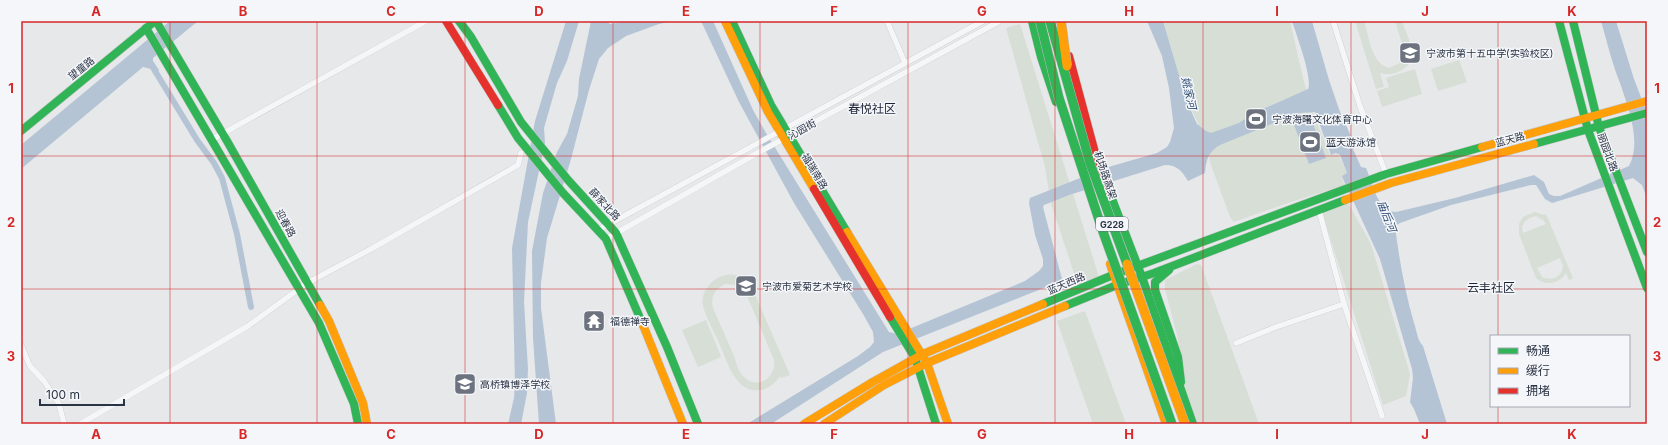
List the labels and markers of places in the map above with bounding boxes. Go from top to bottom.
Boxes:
school or university icon: 宁波市第十五中学(实验校区) [1397,40,1423,66]
place label: 宁波市第十五中学(实验校区) [1426,47,1553,59]
sports icon: 宁波海曙文化体育中心 [1243,106,1269,132]
place label: 宁波海曙文化体育中心 [1272,113,1372,125]
sports icon: 蓝天游泳馆 [1297,129,1323,155]
place label: 蓝天游泳馆 [1326,136,1376,148]
school or university icon: 宁波市爱菊艺术学校 [733,273,759,299]
place label: 宁波市爱菊艺术学校 [762,280,852,292]
temple icon: 福德禅寺 [581,308,607,334]
place label: 福德禅寺 [610,315,650,327]
school or university icon: 高桥镇博泽学校 [452,371,478,397]
place label: 高桥镇博泽学校 [480,378,550,390]

